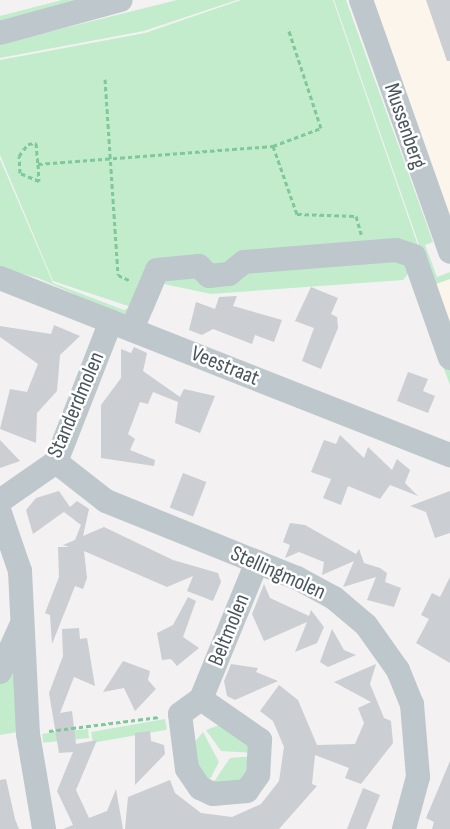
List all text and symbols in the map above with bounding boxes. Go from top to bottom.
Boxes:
street label: Mussenberg [378,80,432,172]
street label: Veestraat [187,340,263,392]
street label: Standerdmolen [42,348,110,462]
street label: Stellingmolen [226,540,330,606]
street label: Beltmolen [203,590,255,670]

